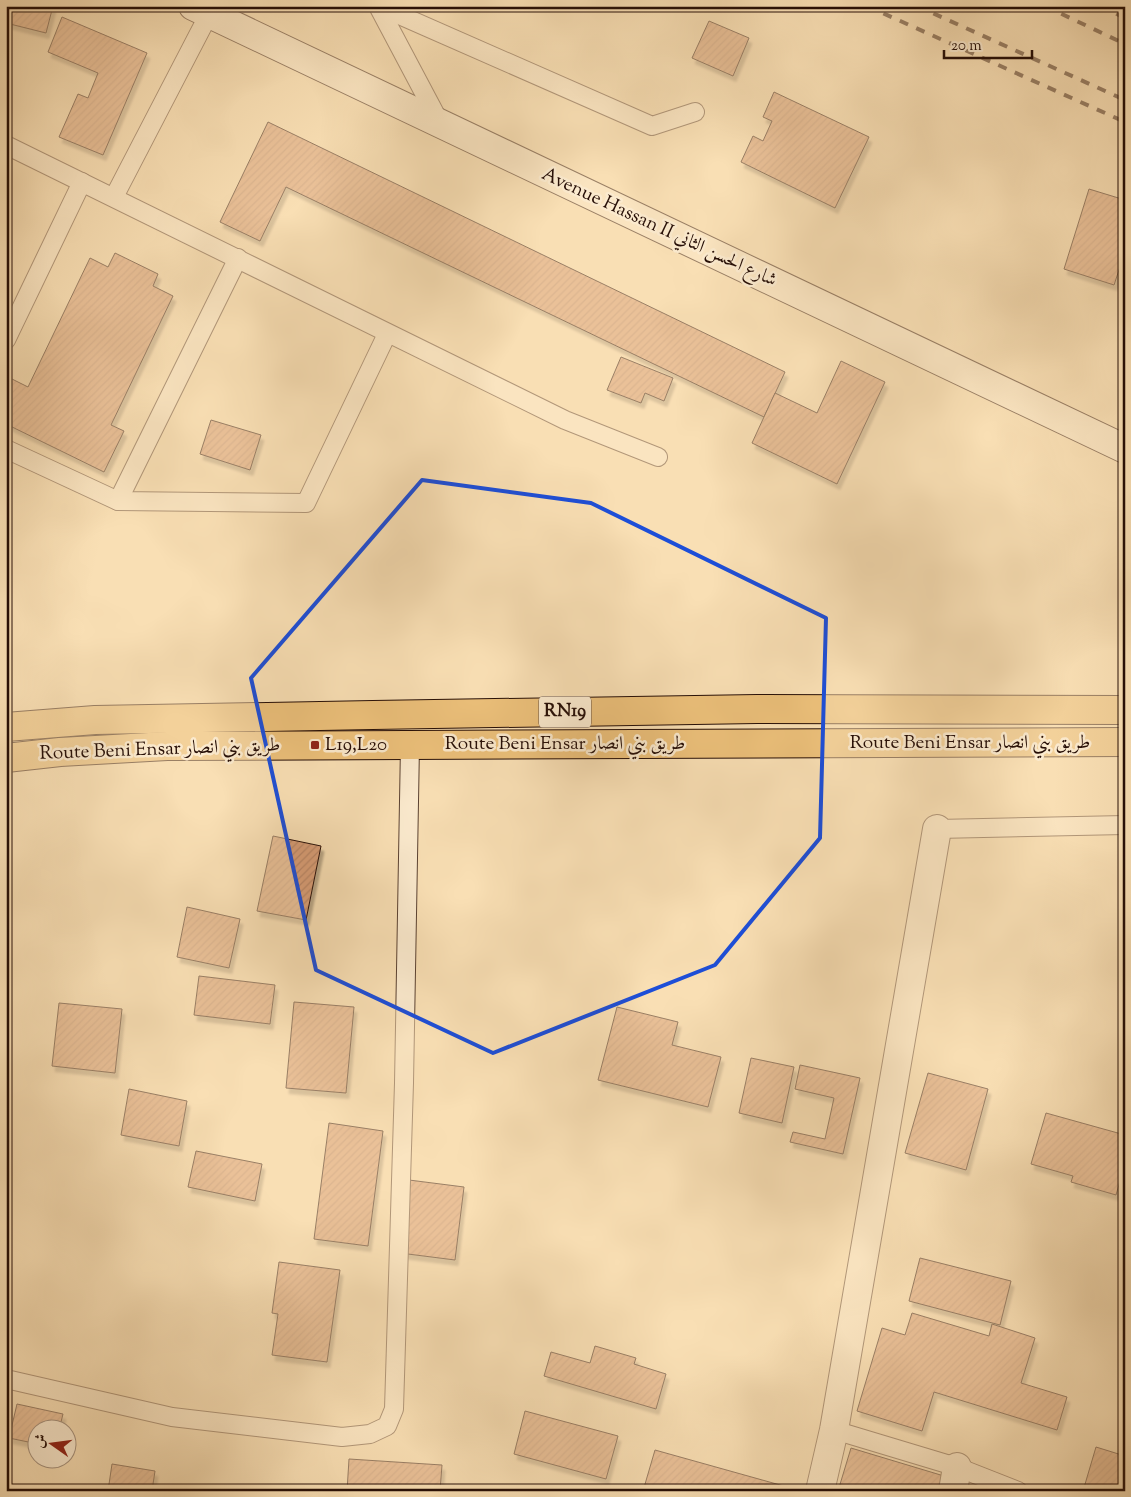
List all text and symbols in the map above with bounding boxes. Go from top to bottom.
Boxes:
scale bar [944,28,1031,60]
text: 20 m [951,36,982,57]
street label: Avenue Hassan II شارع الحسن الثاني [537,161,781,295]
road number: RN19 [539,696,591,728]
street label: Route Beni Ensar طريق بني انصار [850,730,1090,759]
street label: Route Beni Ensar طريق بني انصار [445,731,685,760]
street label: Route Beni Ensar طريق بني انصار [39,732,281,770]
place label: L19,L20 [325,732,387,759]
marker: L19,L20 [309,739,321,751]
north arrow [28,1420,78,1470]
text: ش [30,1432,53,1450]

